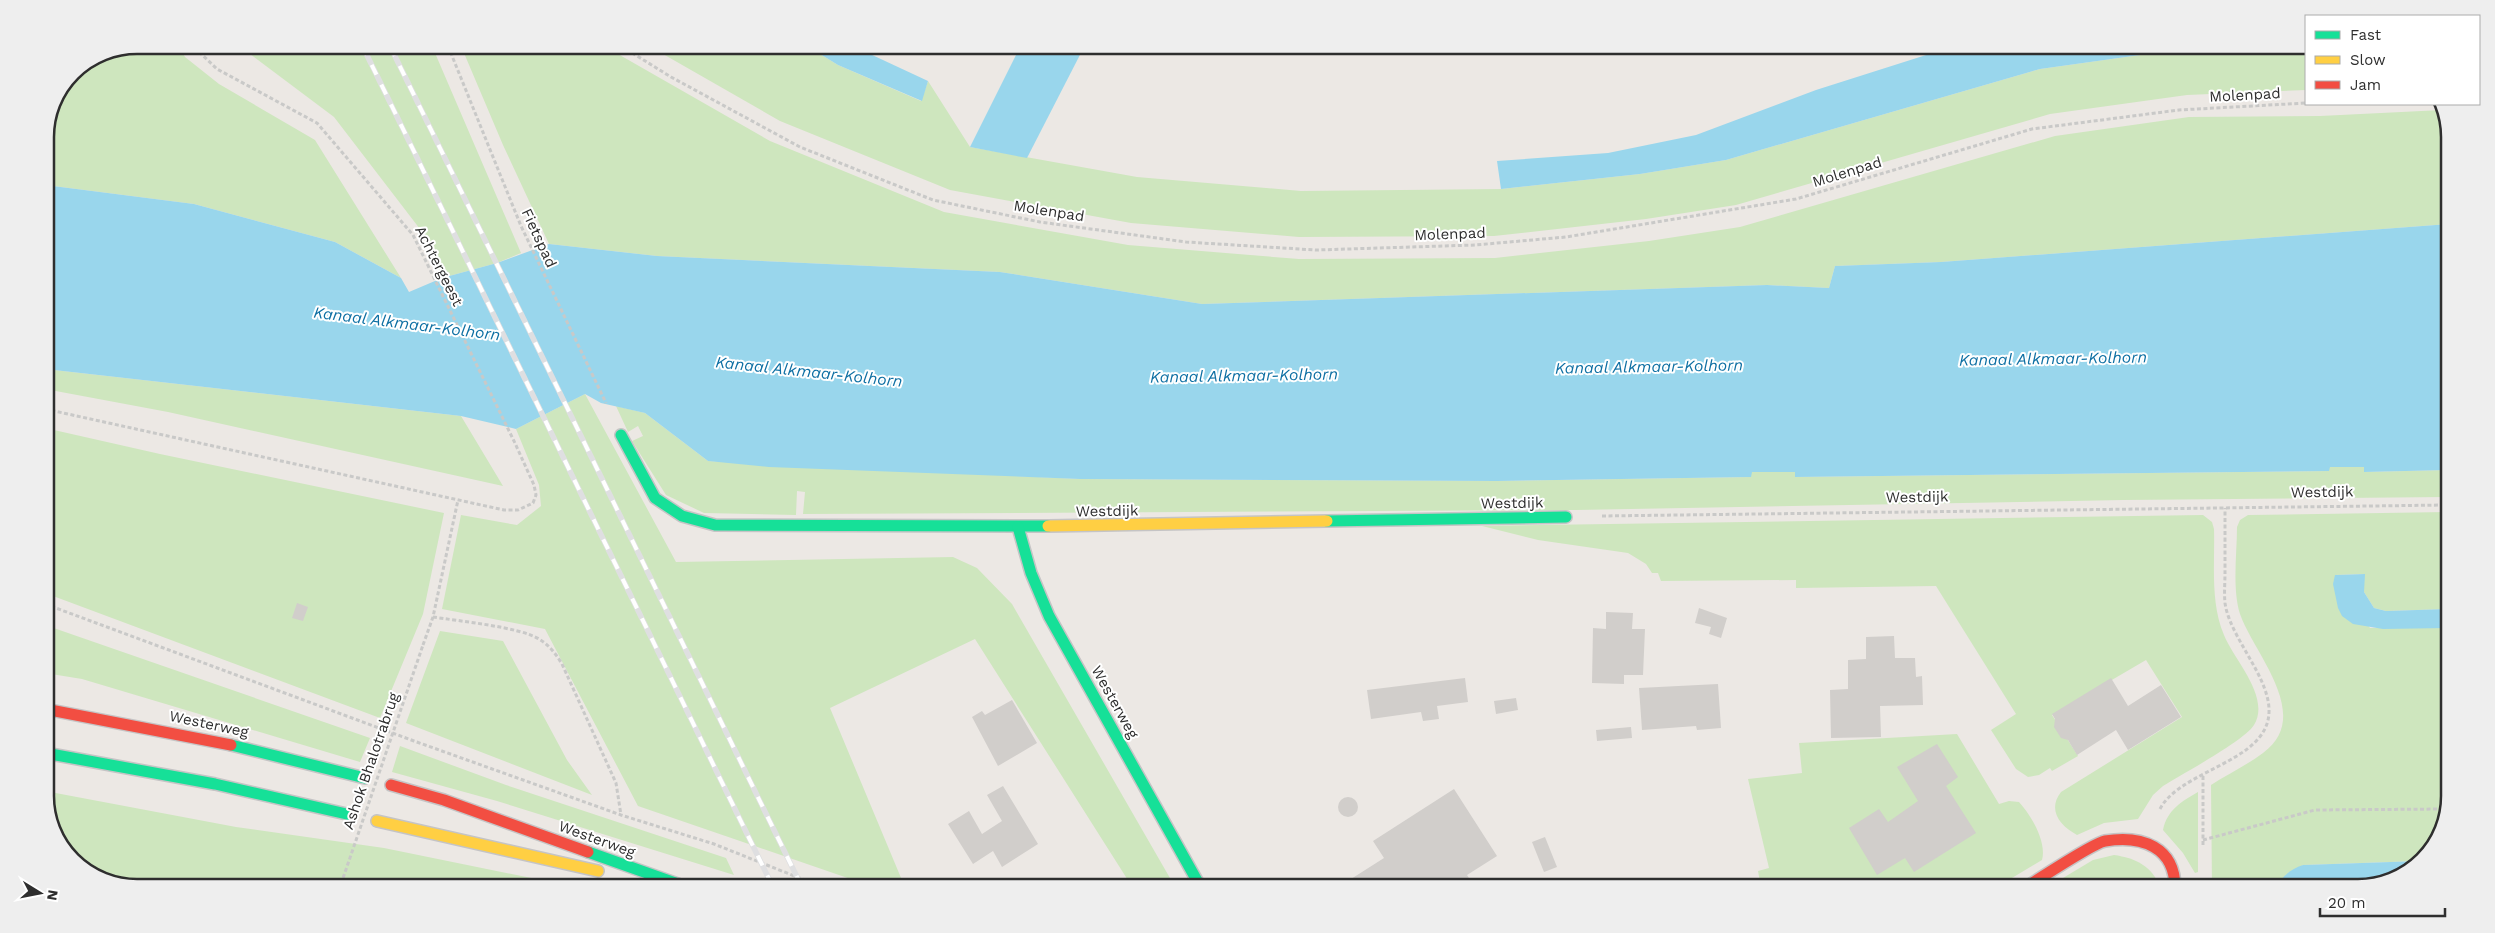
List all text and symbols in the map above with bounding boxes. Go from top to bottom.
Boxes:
legend [2305,15,2480,105]
text: Fast [2350,26,2382,44]
text: Slow [2350,51,2386,69]
text: Jam [2350,76,2381,94]
street label: Molenpad [2209,84,2281,106]
street label: Molenpad [1810,153,1884,191]
street label: Molenpad [1012,197,1086,225]
street label: Fietspad [518,206,560,270]
street label: Achtergeest [411,223,467,310]
street label: Molenpad [1414,224,1486,244]
water label: Kanaal Alkmaar-Kolhorn [312,303,501,344]
water label: Kanaal Alkmaar-Kolhorn [1959,347,2147,370]
water label: Kanaal Alkmaar-Kolhorn [714,352,903,391]
water label: Kanaal Alkmaar-Kolhorn [1555,355,1743,378]
water label: Kanaal Alkmaar-Kolhorn [1150,364,1338,387]
street label: Westdijk [2291,482,2354,502]
street label: Westdijk [1886,487,1949,507]
street label: Westdijk [1481,493,1544,513]
street label: Westdijk [1076,501,1139,521]
street label: Westerweg [1088,662,1142,742]
street label: Ashok Bhalotrabrug [339,690,403,832]
street label: Westerweg [168,707,250,741]
street label: Westerweg [556,817,638,861]
north arrow [15,868,65,918]
scale bar [2320,886,2445,918]
text: N [44,889,62,902]
text: 20 m [2328,894,2366,912]

